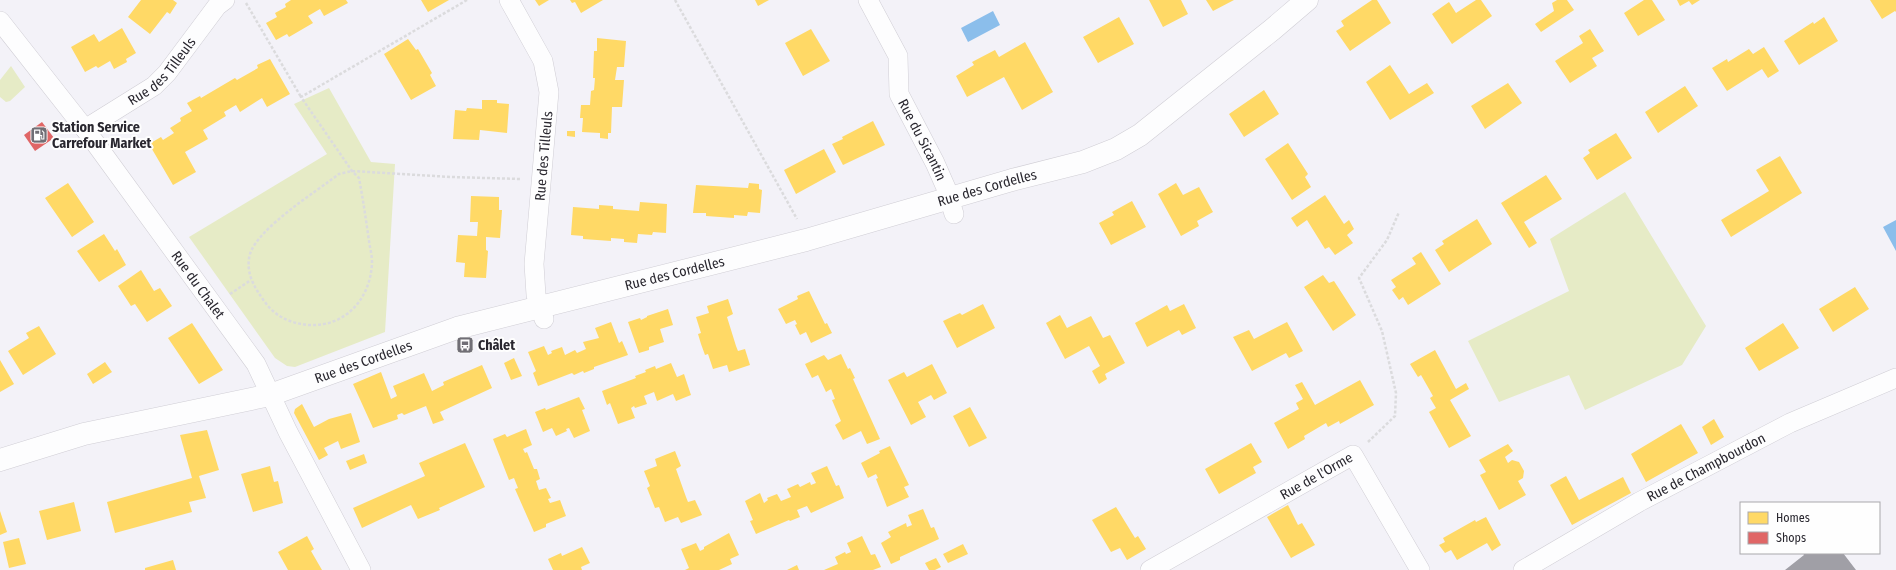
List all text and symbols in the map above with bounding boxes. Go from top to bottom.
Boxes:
street label: Rue des Tilleuls [125,34,199,109]
street label: Rue du Sicantin [895,96,950,183]
street label: Rue des Tilleuls [532,110,556,202]
place label: Station Service Carrefour Market [52,119,153,152]
fuel station icon: Station Service Carrefour Market [29,125,49,145]
street label: Rue des Cordelles [935,166,1038,210]
street label: Rue du Chalet [168,248,229,322]
street label: Rue des Cordelles [623,252,726,294]
bus stop icon: Châlet [455,335,475,355]
street label: Rue des Cordelles [312,336,414,387]
place label: Châlet [478,337,516,354]
street label: Rue de Champbourdon [1644,429,1768,505]
street label: Rue de l'Orme [1277,449,1356,503]
legend [1740,502,1880,554]
text: Homes [1776,511,1810,525]
text: Shops [1776,531,1806,545]

